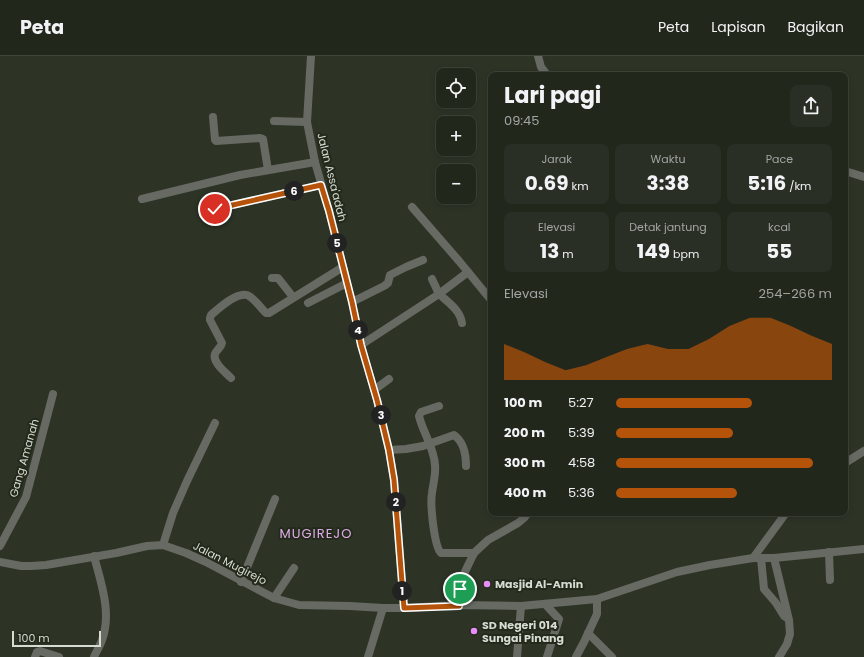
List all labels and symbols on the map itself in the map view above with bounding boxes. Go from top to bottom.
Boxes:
street label: Jalan Assa'adah [313,131,351,223]
pin: 6 [284,181,304,201]
pin [198,192,232,226]
pin: 5 [327,233,347,253]
pin: 4 [348,320,368,340]
pin: 3 [371,405,391,425]
street label: Gang Amanah [5,417,43,499]
pin: 2 [386,492,406,512]
district label: MUGIREJO [280,524,352,543]
street label: Jalan Mugirejo [190,538,270,588]
pin [443,572,477,606]
place label: Masjid Al-Amin [495,576,583,592]
marker: Masjid Al-Amin [482,579,492,589]
pin: 1 [392,581,412,601]
place label: SD Negeri 014 Sungai Pinang [482,617,564,646]
marker: SD Negeri 014 Sungai Pinang [469,626,479,636]
scale bar [12,629,101,648]

